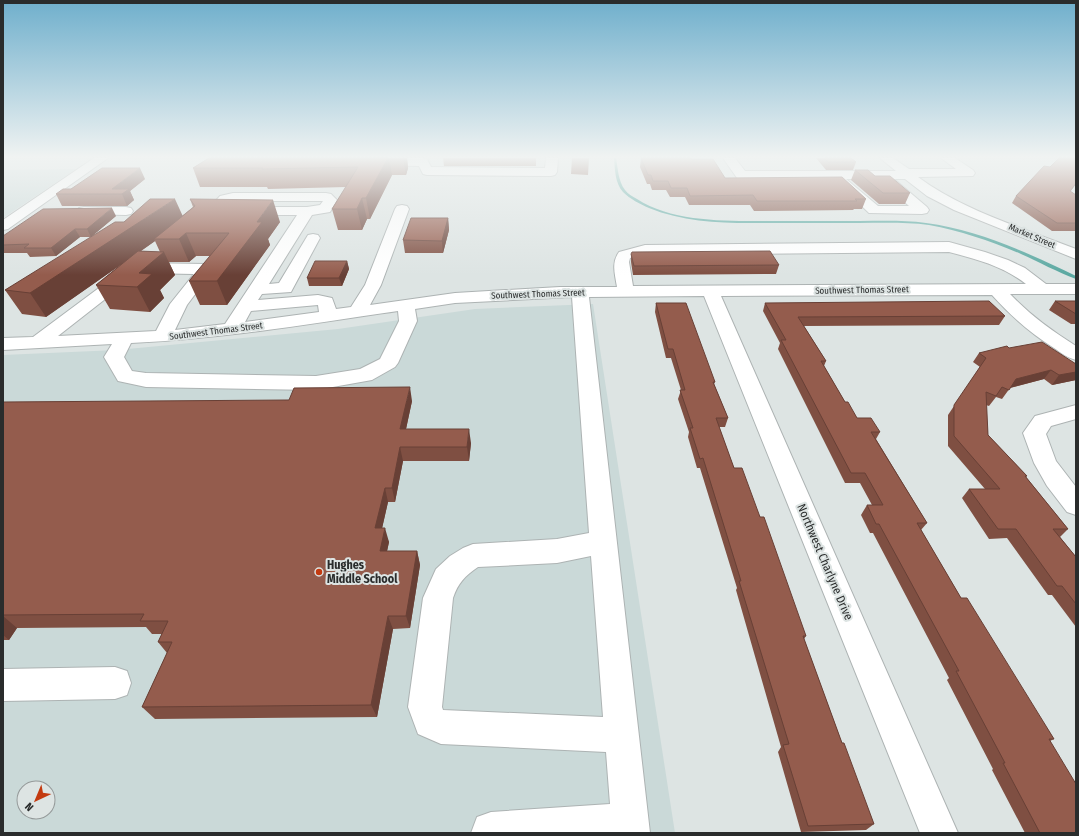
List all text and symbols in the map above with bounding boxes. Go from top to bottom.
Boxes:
street label: Market Street [1007,222,1057,250]
street label: Southwest Thomas Street [815,284,909,296]
street label: Southwest Thomas Street [491,287,585,301]
street label: Southwest Thomas Street [169,320,263,342]
street label: Northwest Charlyne Drive [794,502,856,622]
place label: Hughes Middle School [327,558,398,586]
marker: Hughes Middle School [314,567,324,577]
north arrow [16,780,56,820]
text: N [23,800,36,814]

